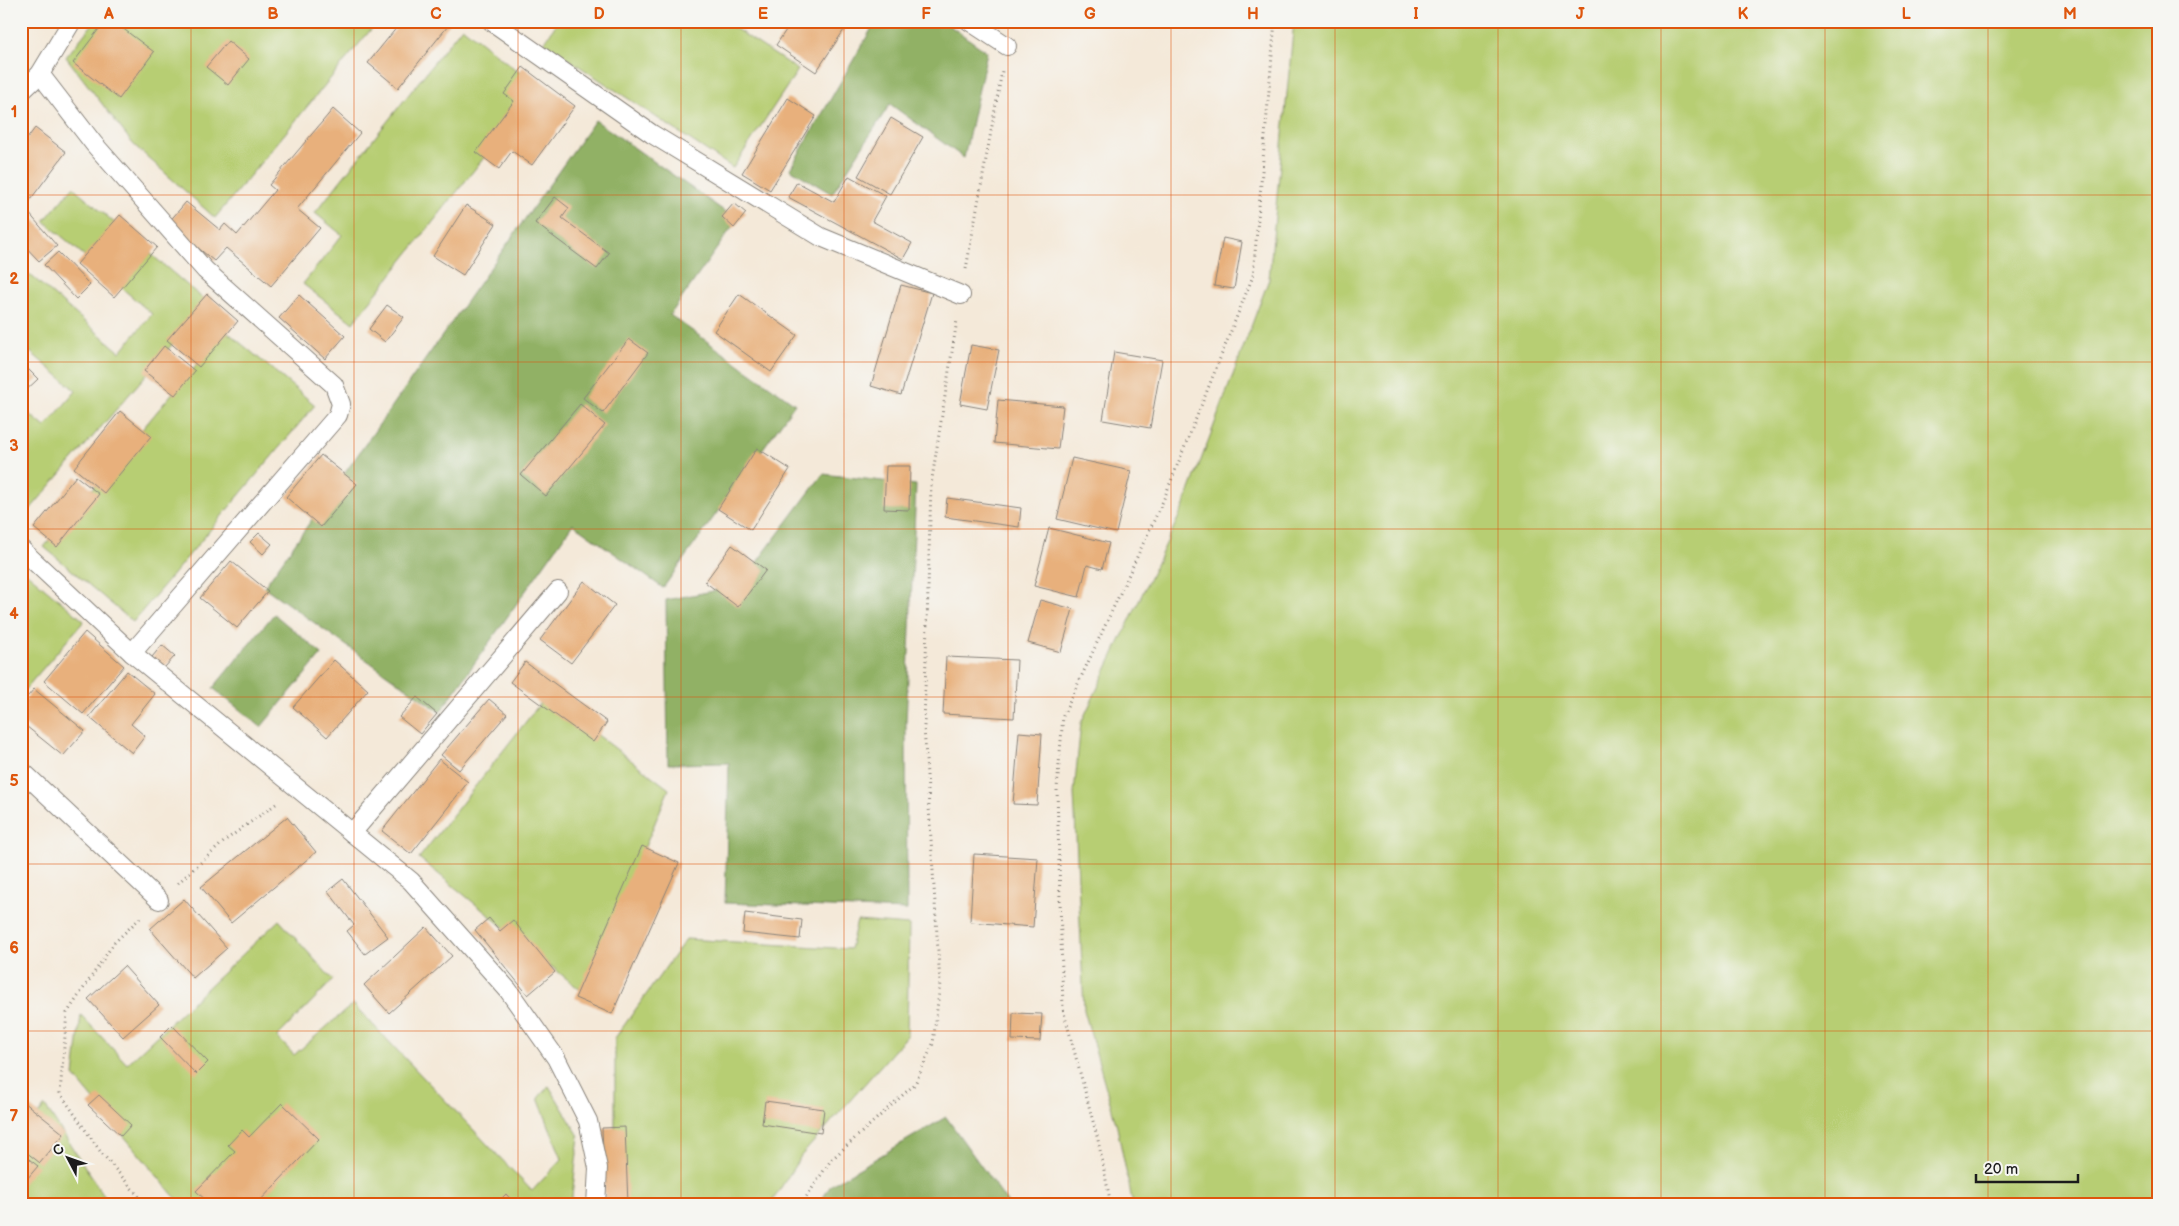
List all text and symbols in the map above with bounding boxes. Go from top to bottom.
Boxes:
text: A [103,5,114,24]
text: B [267,5,279,24]
text: C [430,5,442,24]
text: D [593,5,605,24]
text: E [758,5,768,24]
text: F [921,5,931,24]
text: G [1084,5,1096,24]
text: H [1247,5,1259,24]
text: I [1413,5,1419,24]
text: J [1576,5,1585,24]
text: K [1738,5,1749,24]
text: L [1901,5,1911,24]
text: M [2063,5,2077,24]
text: 1 [11,103,17,122]
text: 2 [9,270,19,289]
text: 3 [9,437,19,456]
text: 4 [9,605,19,624]
text: 5 [9,772,19,791]
text: 6 [9,939,19,958]
text: 7 [10,1107,19,1126]
north arrow [42,1134,92,1184]
text: С [49,1140,68,1159]
scale bar [1976,1151,2079,1183]
text: 20 m [1984,1160,2018,1179]

